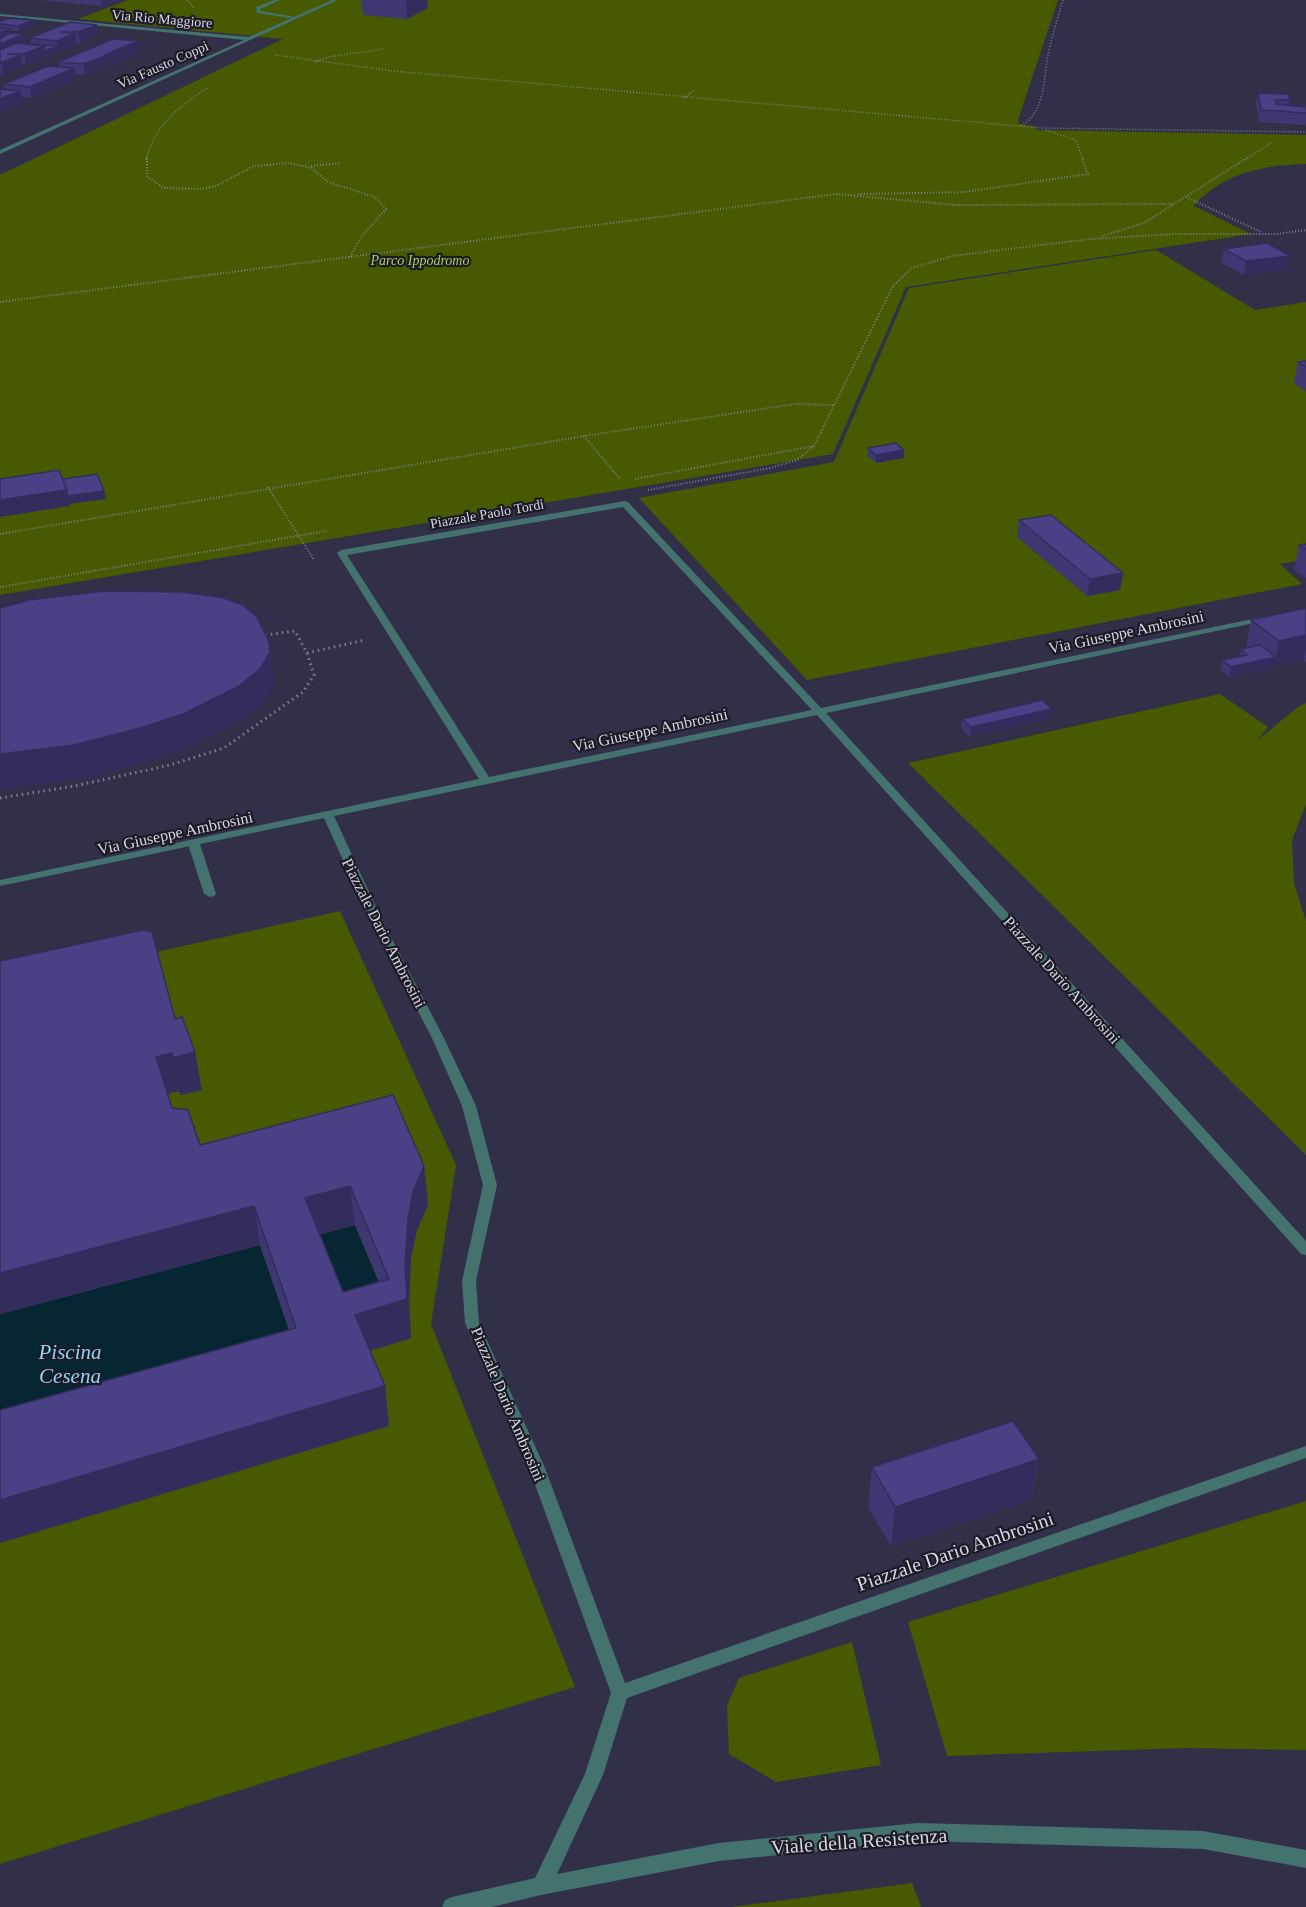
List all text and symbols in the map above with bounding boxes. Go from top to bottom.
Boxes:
street label: Via Rio Maggiore [111,7,213,31]
street label: Via Fausto Coppi [115,38,211,92]
park label: Parco Ippodromo [370,253,469,268]
street label: Piazzale Paolo Tordi [429,497,545,531]
street label: Via Giuseppe Ambrosini [1047,607,1206,658]
street label: Via Giuseppe Ambrosini [571,705,730,756]
street label: Via Giuseppe Ambrosini [96,808,255,859]
street label: Piazzale Dario Ambrosini [339,856,429,1011]
street label: Piazzale Dario Ambrosini [1000,913,1124,1048]
street label: Piazzale Dario Ambrosini [468,1325,548,1484]
water label: Piscina Cesena [38,1340,102,1388]
street label: Piazzale Dario Ambrosini [854,1507,1057,1595]
street label: Viale della Resistenza [770,1824,948,1858]

